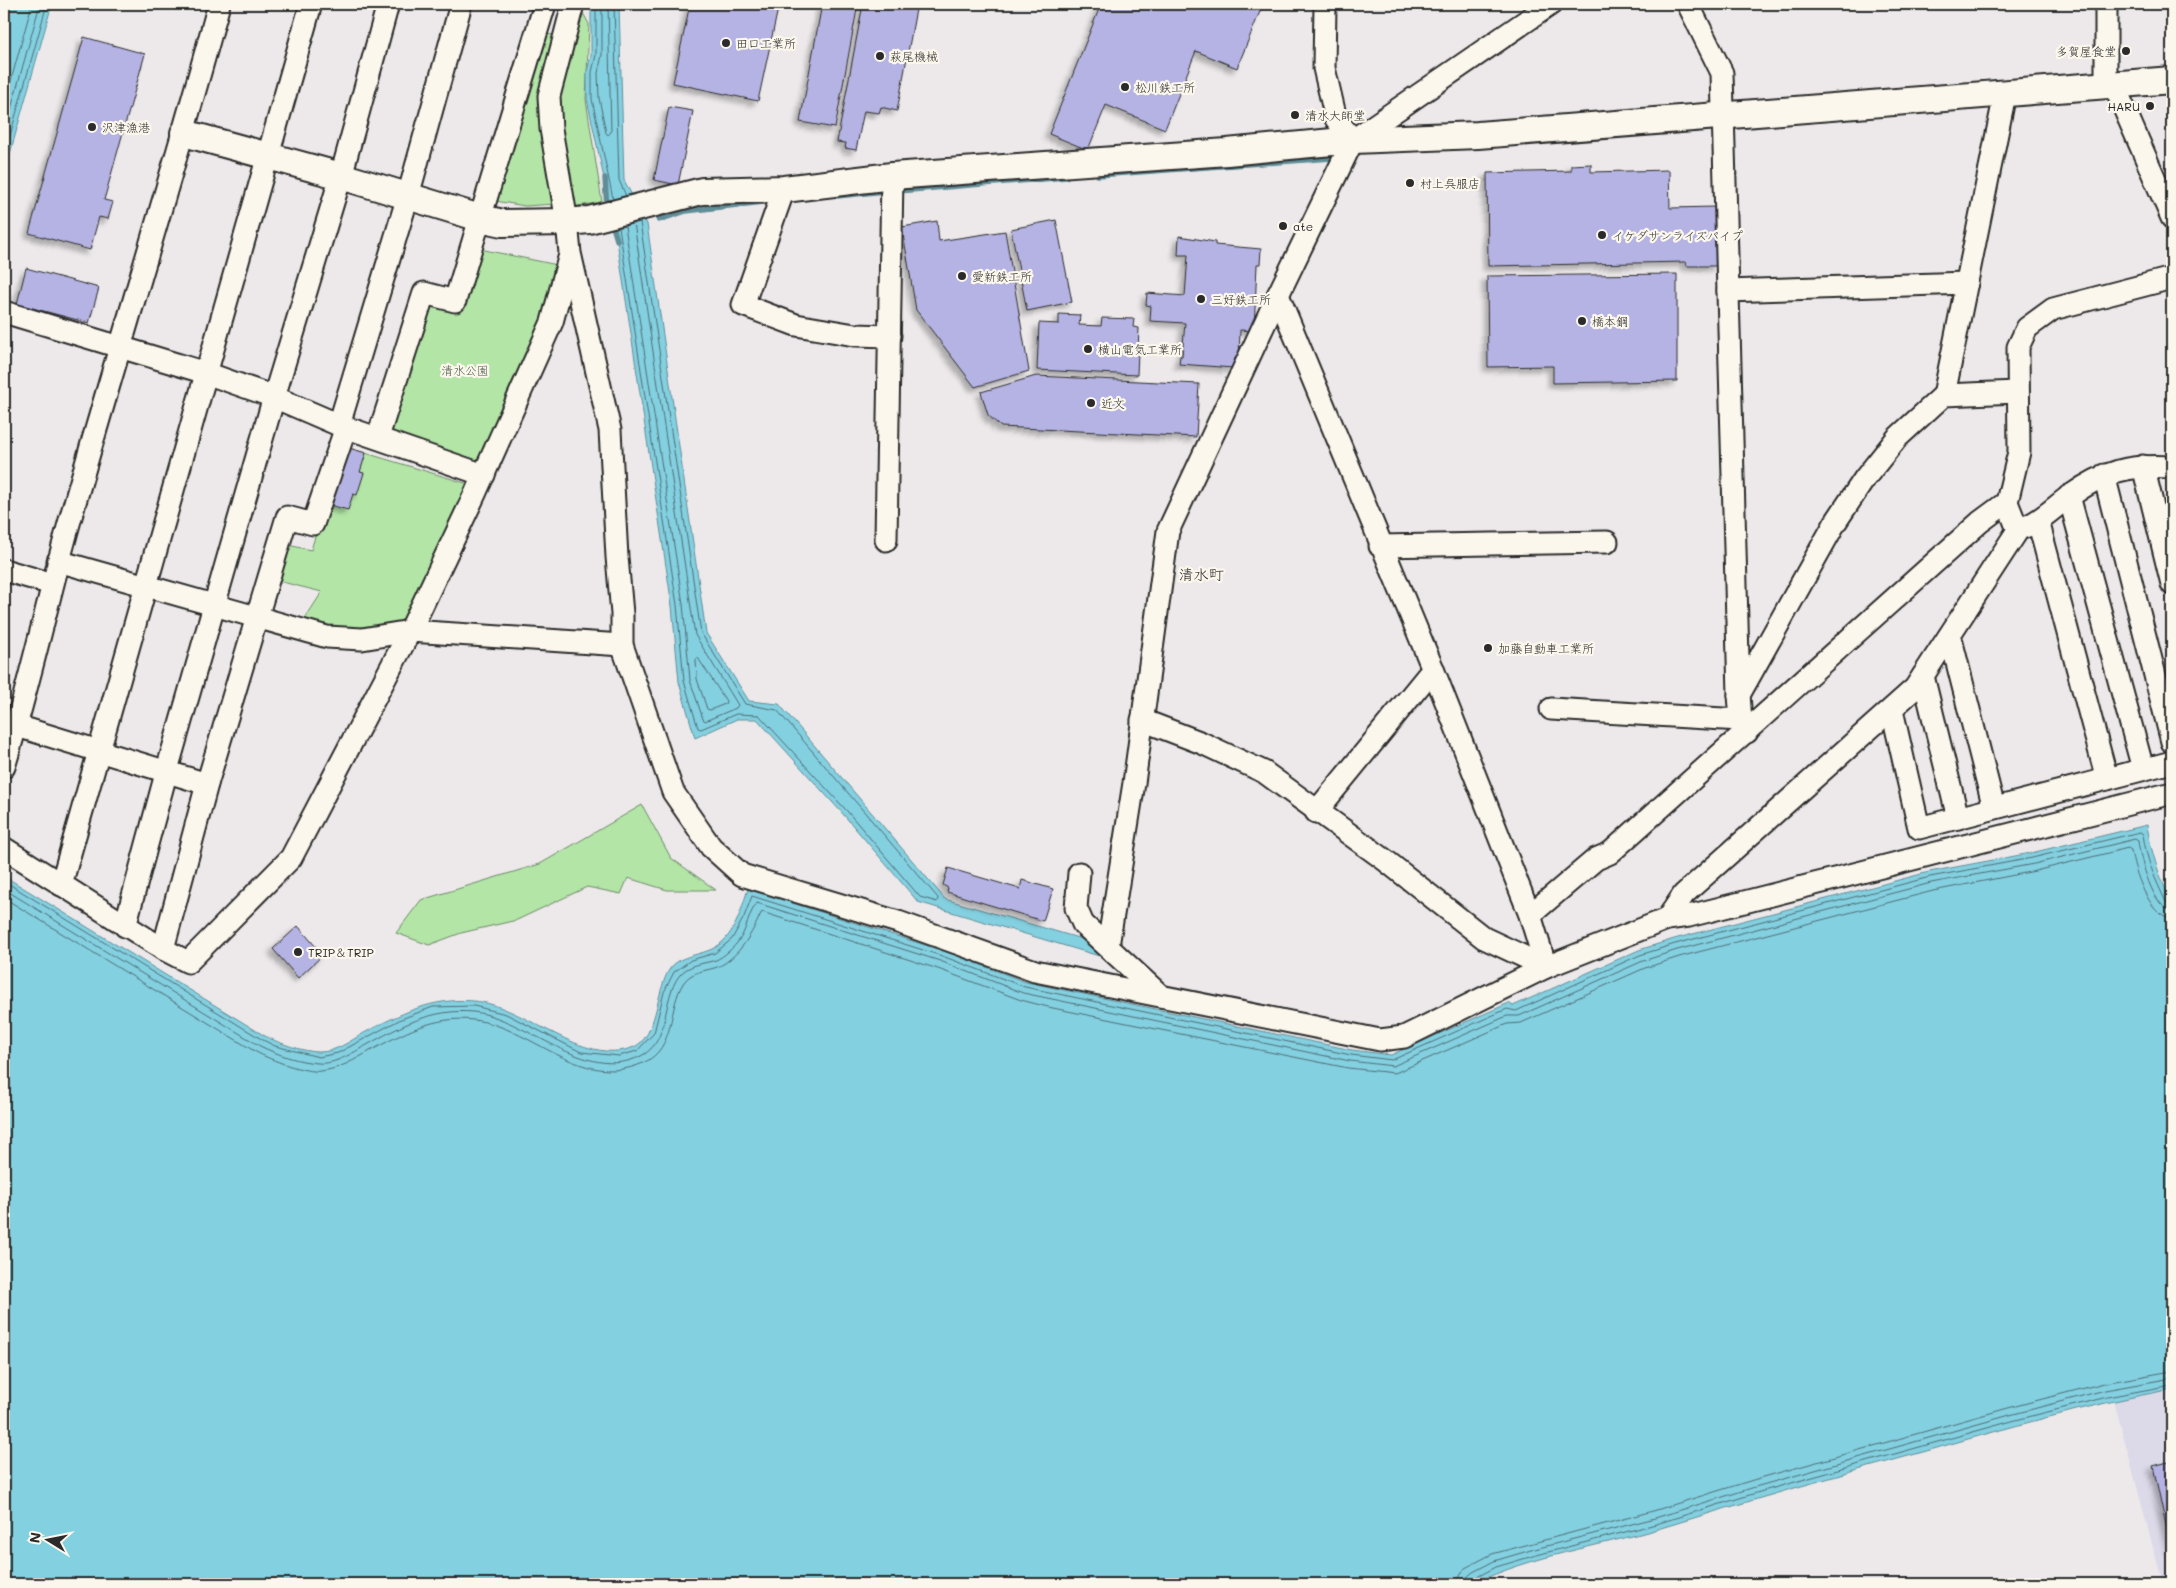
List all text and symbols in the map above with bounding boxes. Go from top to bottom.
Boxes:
place label: 田口工業所 [736,35,796,51]
marker: 田口工業所 [720,37,732,49]
place label: 多賀屋食堂 [2056,43,2116,59]
marker: 多賀屋食堂 [2120,45,2132,57]
place label: 萩尾機械 [890,48,938,64]
marker: 萩尾機械 [874,50,886,62]
place label: 松川鉄工所 [1135,79,1195,95]
marker: 松川鉄工所 [1119,81,1131,93]
place label: HARU [2107,98,2140,114]
marker: HARU [2144,100,2156,112]
place label: 清水大師堂 [1305,107,1365,123]
marker: 清水大師堂 [1289,109,1301,121]
place label: 沢津漁港 [102,119,150,135]
marker: 沢津漁港 [86,121,98,133]
place label: 村上呉服店 [1420,175,1480,191]
marker: 村上呉服店 [1404,177,1416,189]
place label: ate [1293,218,1313,234]
marker: ate [1277,220,1289,232]
place label: イケダサンライズパイプ [1612,227,1743,243]
marker: イケダサンライズパイプ [1596,229,1608,241]
place label: 愛新鉄工所 [972,268,1032,284]
marker: 愛新鉄工所 [956,270,968,282]
place label: 三好鉄工所 [1211,291,1271,307]
marker: 三好鉄工所 [1195,293,1207,305]
place label: 橋本鋼 [1592,313,1628,329]
marker: 橋本鋼 [1576,315,1588,327]
place label: 横山電気工業所 [1098,341,1182,357]
marker: 横山電気工業所 [1082,343,1094,355]
park label: 清水公園 [441,362,489,378]
place label: 近文 [1101,395,1125,411]
marker: 近文 [1085,397,1097,409]
district label: 清水町 [1178,564,1224,584]
place label: 加藤自動車工業所 [1498,640,1594,656]
marker: 加藤自動車工業所 [1482,642,1494,654]
place label: TRIP＆TRIP [308,944,374,960]
marker: TRIP＆TRIP [292,946,304,958]
north arrow [22,1516,72,1566]
text: N [24,1531,45,1545]

